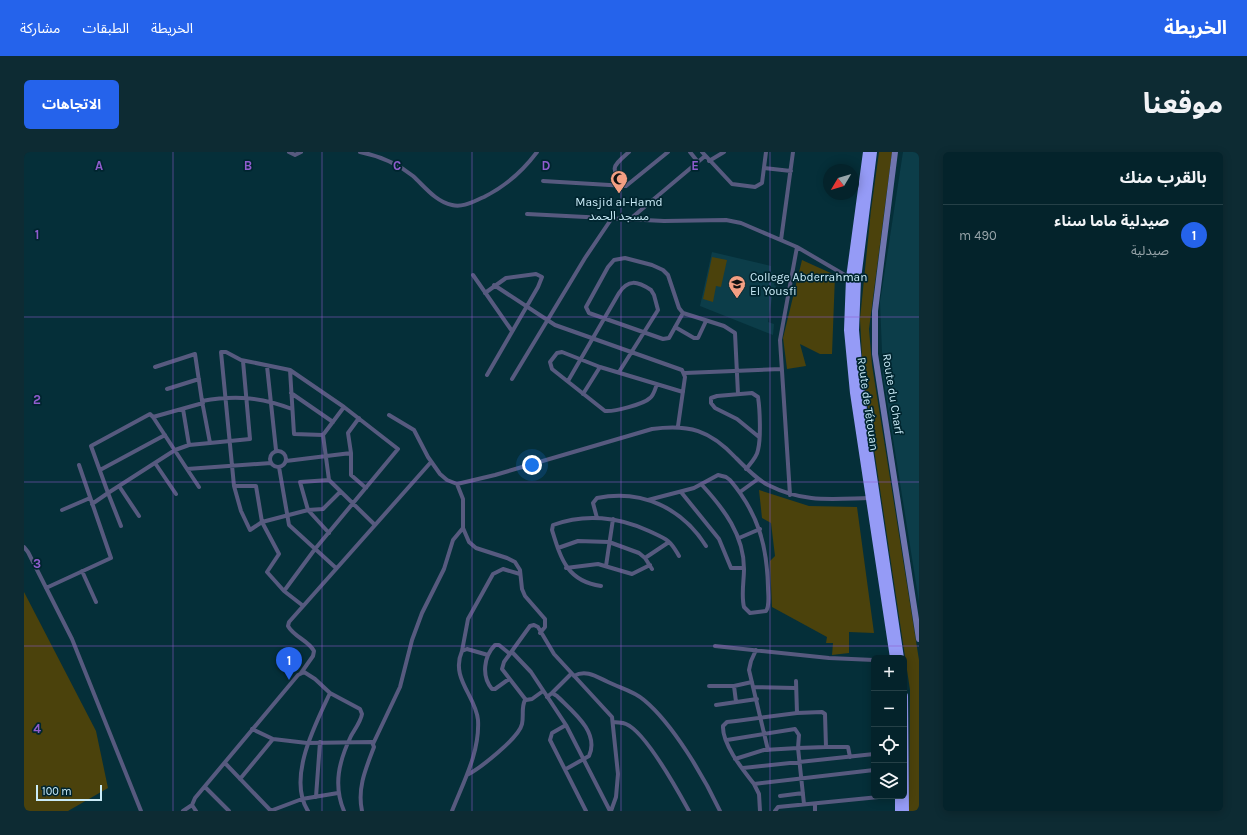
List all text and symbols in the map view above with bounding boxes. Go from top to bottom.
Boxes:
text: الخريطة [1164,17,1227,39]
text: مشاركة [20,20,60,37]
text: الطبقات [82,20,129,37]
text: الخريطة [151,20,193,37]
button: الاتجاهات [24,80,119,129]
text: موقعنا [1143,87,1223,120]
text: A [95,158,103,173]
text: B [244,158,252,173]
text: C [393,158,401,173]
text: D [542,158,551,173]
text: E [691,158,699,173]
north arrow [823,164,859,200]
text: بالقرب منك [1120,167,1207,187]
mosque icon: Masjid al-Hamd مسجد الحمد [609,169,629,194]
place label: Masjid al-Hamd مسجد الحمد [575,195,663,223]
text: صيدلية ماما سناء [1054,212,1169,230]
text: 1 [35,227,39,242]
text: 490 m [959,228,997,243]
text: 1 [1192,228,1196,243]
text: صيدلية [1131,243,1169,258]
place label: College Abderrahman El Yousfi [750,270,867,298]
school or university icon: College Abderrahman El Yousfi [727,274,747,299]
street label: Route du Charf [880,353,906,436]
street label: Route de Tétouan [855,356,881,452]
text: 2 [33,392,41,407]
your location [522,455,542,475]
text: 3 [33,556,41,571]
pin: 1 [276,647,302,680]
map controls [871,655,907,799]
button: + [871,655,907,691]
button: − [871,691,907,727]
text: 4 [33,721,41,736]
button: locate [871,727,907,763]
button: layers [871,763,907,799]
scale bar [36,783,102,802]
text: 100 m [42,785,72,798]

